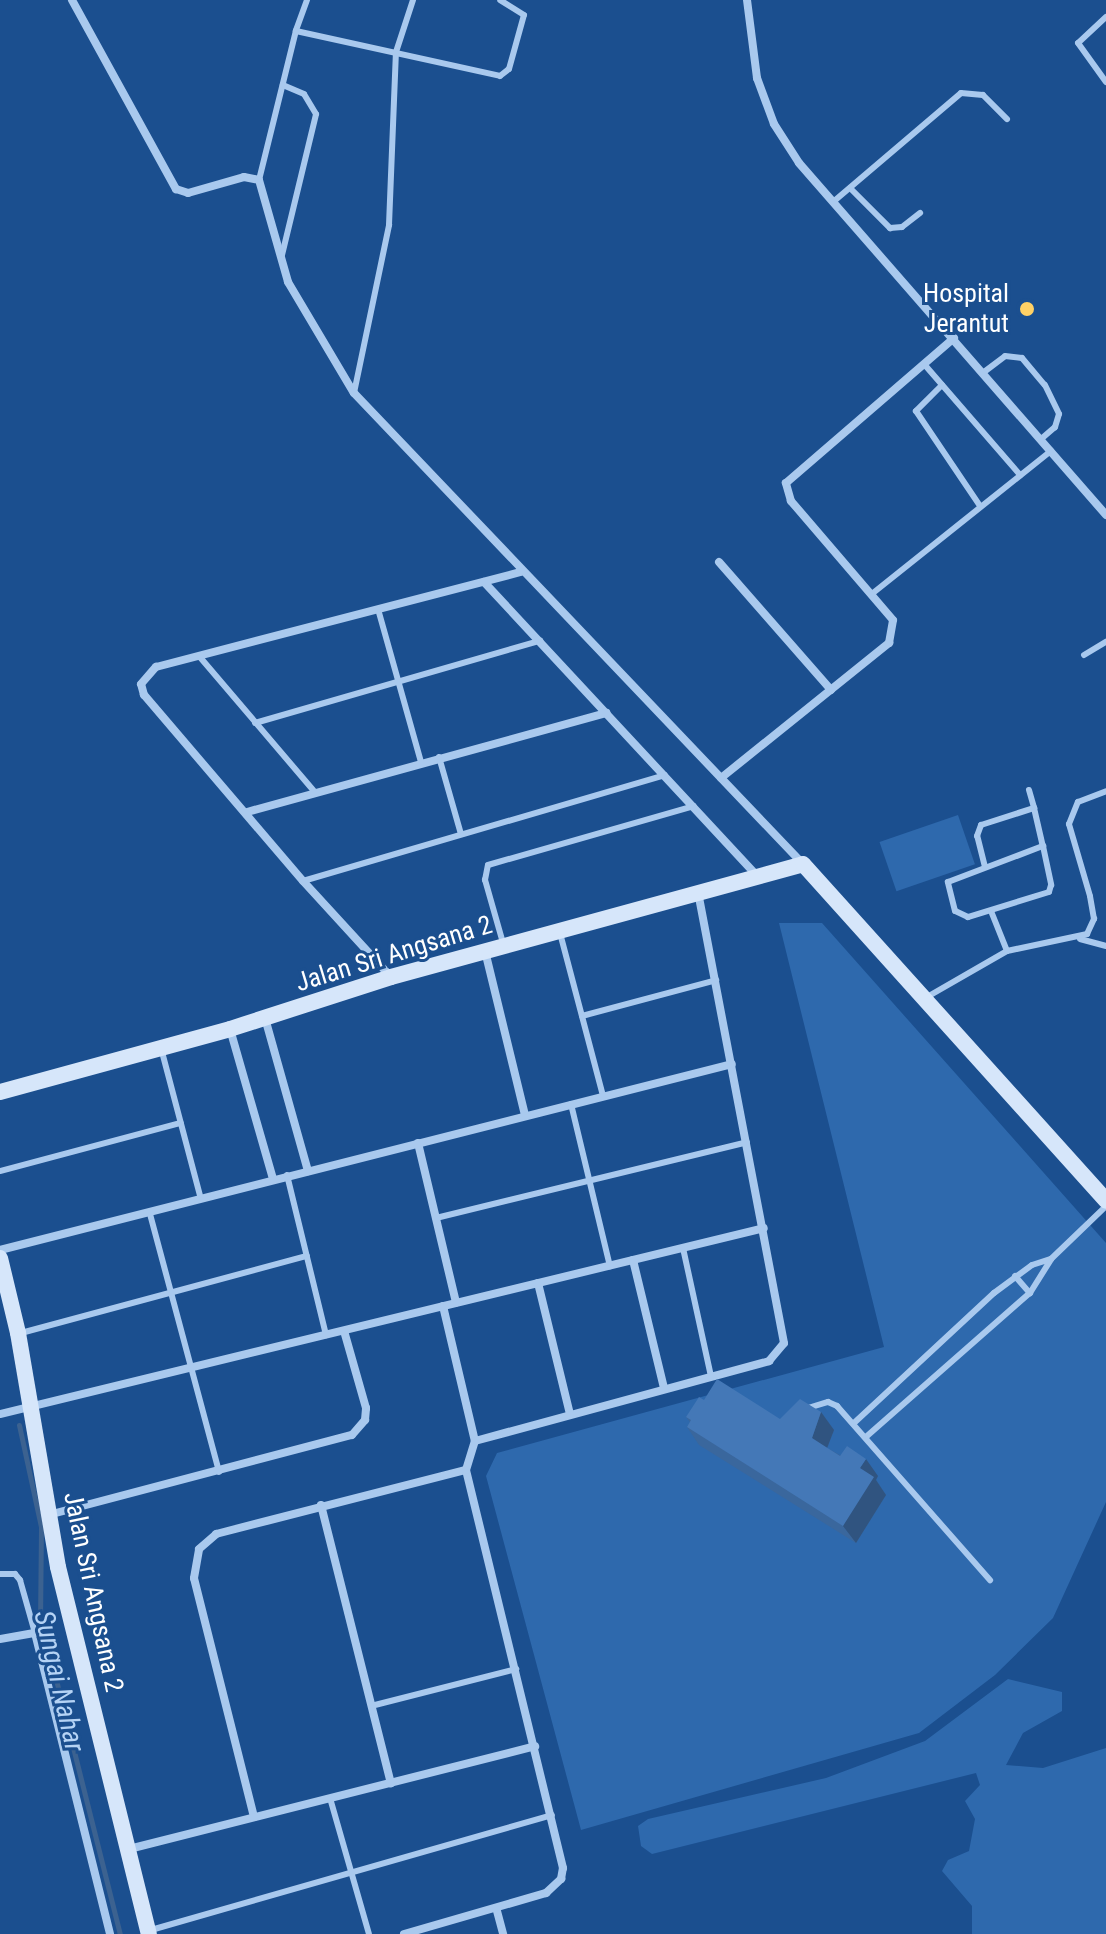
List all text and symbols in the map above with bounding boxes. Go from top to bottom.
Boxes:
place label: Hospital Jerantut [923,278,1009,340]
marker: Hospital Jerantut [1016,298,1038,320]
street label: Jalan Sri Angsana 2 [292,909,496,999]
street label: Jalan Sri Angsana 2 [57,1489,129,1695]
water label: Sungai Nahar [26,1607,92,1755]

